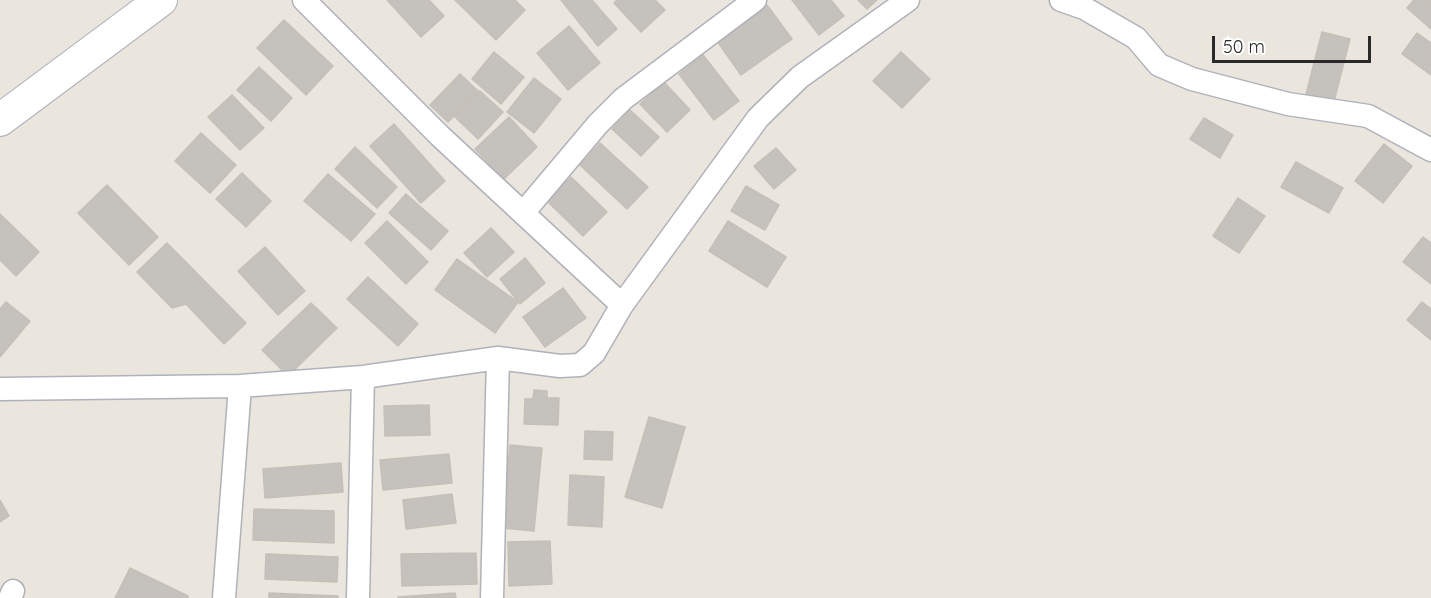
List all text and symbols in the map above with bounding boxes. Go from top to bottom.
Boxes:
scale bar [1215,24,1374,62]
text: 50 m [1223,35,1265,58]

